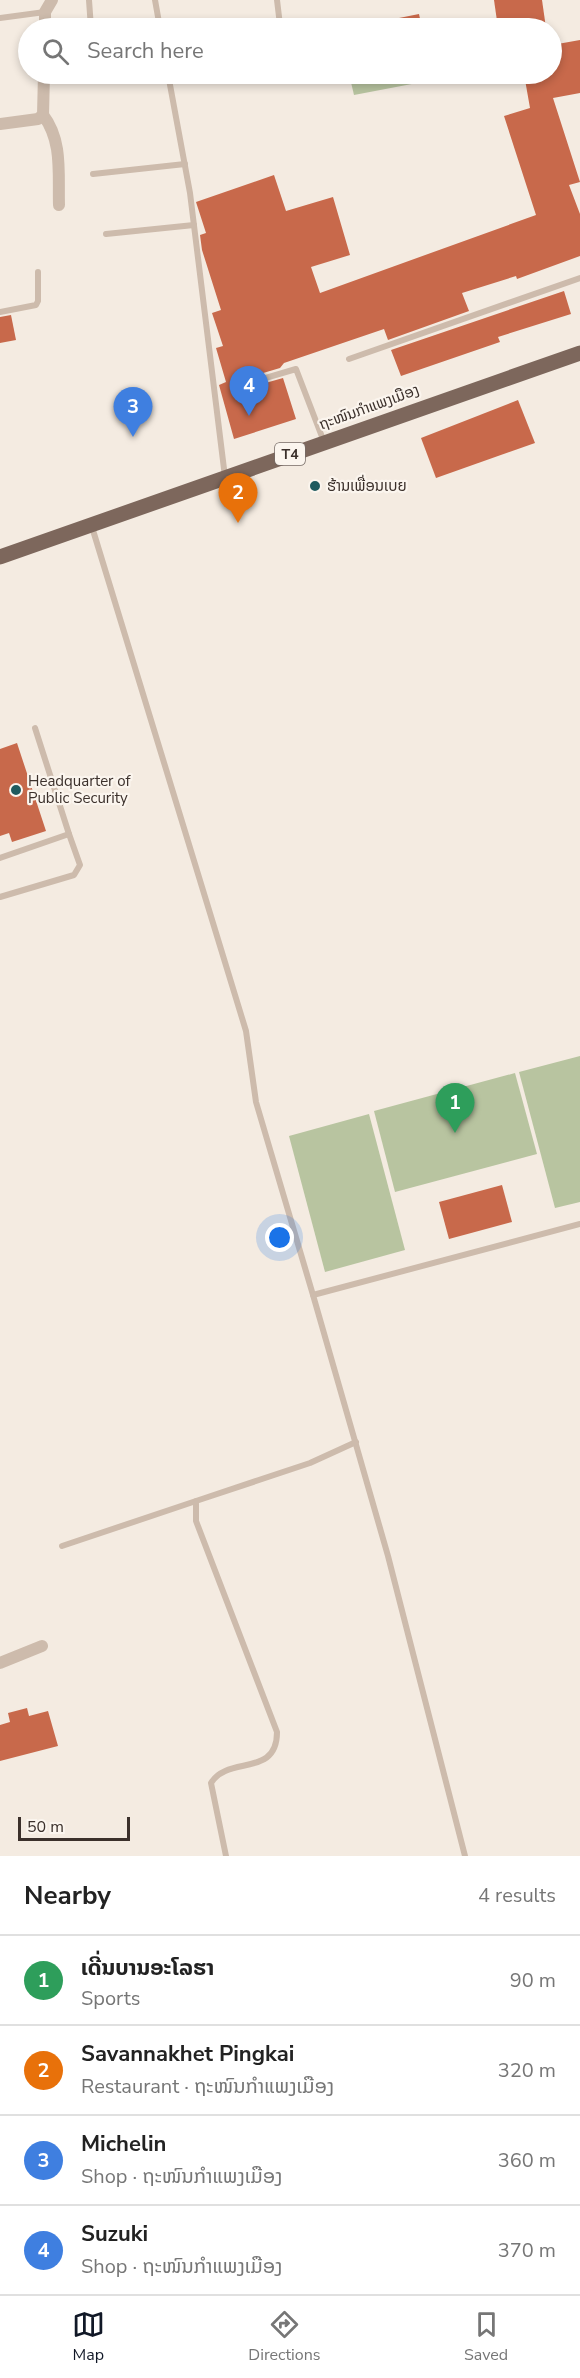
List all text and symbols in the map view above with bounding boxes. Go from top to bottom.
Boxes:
search box [18,18,562,84]
icon: search [39,35,72,68]
text: Search here [87,36,204,66]
pin: 4 [230,366,268,416]
street label: ຖະໜົນກຳແພງເມືອງ [316,380,422,434]
pin: 3 [114,388,152,437]
road number: T4 [275,443,305,465]
pin: 2 [218,474,258,523]
place label: ຮ້ານເພື່ອນເບຍ [327,474,407,496]
marker: ຮ້ານເພື່ອນເບຍ [308,479,322,493]
place label: Headquarter of Public Security [28,771,132,808]
marker: Headquarter of Public Security [9,783,23,797]
pin: 1 [436,1084,474,1133]
your location [265,1223,294,1252]
scale bar [18,1814,130,1842]
text: 50 m [27,1816,64,1838]
text: Nearby [24,1878,111,1913]
text: 4 results [478,1882,556,1909]
text: ເດີ່ນບານອະໂລຮາ [81,1953,214,1983]
text: 1 [38,1967,50,1994]
text: 90 m [510,1967,556,1994]
text: Sports [81,1985,140,2012]
text: Savannakhet Pingkai [81,2039,294,2069]
text: 2 [38,2057,50,2084]
text: 320 m [498,2057,556,2084]
text: Restaurant · ຖະໜົນກຳແພງເມືອງ [81,2073,334,2100]
text: Michelin [81,2129,166,2159]
text: 3 [38,2147,50,2174]
text: 360 m [498,2147,556,2174]
text: Shop · ຖະໜົນກຳແພງເມືອງ [81,2163,282,2190]
text: Suzuki [81,2219,148,2249]
text: 4 [38,2237,50,2264]
text: 370 m [498,2237,556,2264]
text: Shop · ຖະໜົນກຳແພງເມືອງ [81,2253,282,2280]
tab: Map [72,2308,105,2366]
tab: Directions [248,2308,320,2366]
tab: Saved [464,2308,508,2366]

